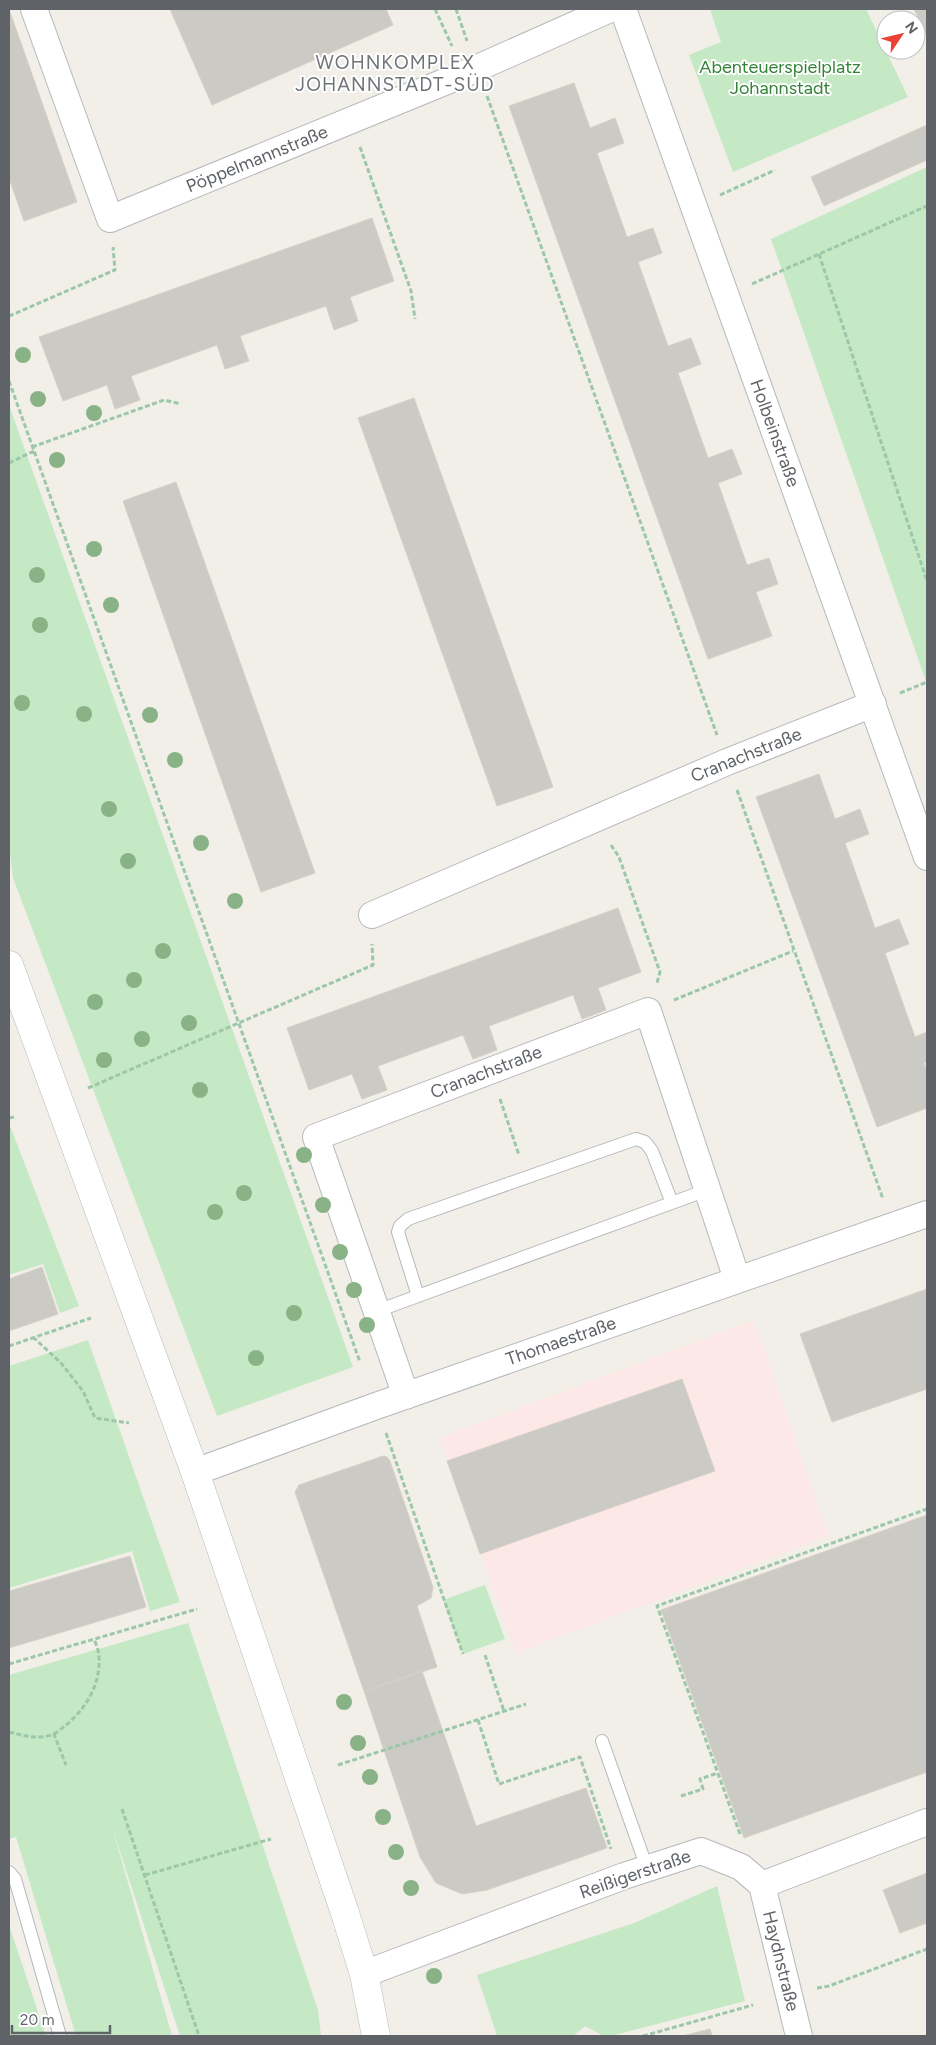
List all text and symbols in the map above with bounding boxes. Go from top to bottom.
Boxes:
north arrow [876,10,926,60]
text: N [901,19,921,37]
district label: WOHNKOMPLEX JOHANNSTADT-SÜD [295,51,495,96]
park label: Abenteuerspielplatz Johannstadt [699,56,861,99]
street label: Pöppelmannstraße [183,121,331,197]
street label: Holbeinstraße [745,376,805,490]
street label: Cranachstraße [687,723,805,787]
street label: Cranachstraße [427,1041,545,1103]
street label: Thomaestraße [503,1312,619,1370]
street label: Reißigerstraße [576,1845,694,1903]
street label: Haydnstraße [758,1908,804,2014]
scale bar [12,2002,110,2034]
text: 20 m [20,2011,54,2029]

